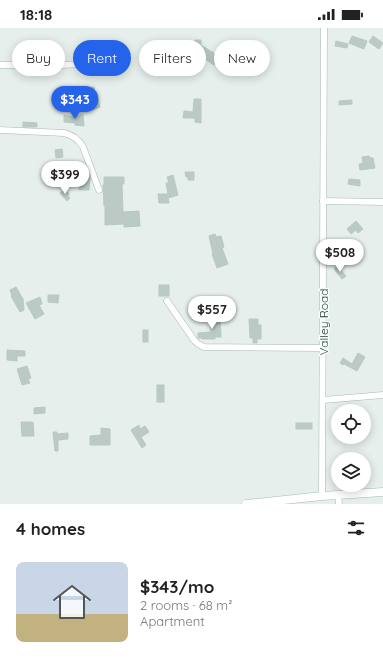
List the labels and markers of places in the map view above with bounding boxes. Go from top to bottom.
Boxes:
pin: $343 [51,86,99,120]
pin: $399 [41,161,89,195]
pin: $508 [316,239,364,273]
pin: $557 [188,296,236,330]

